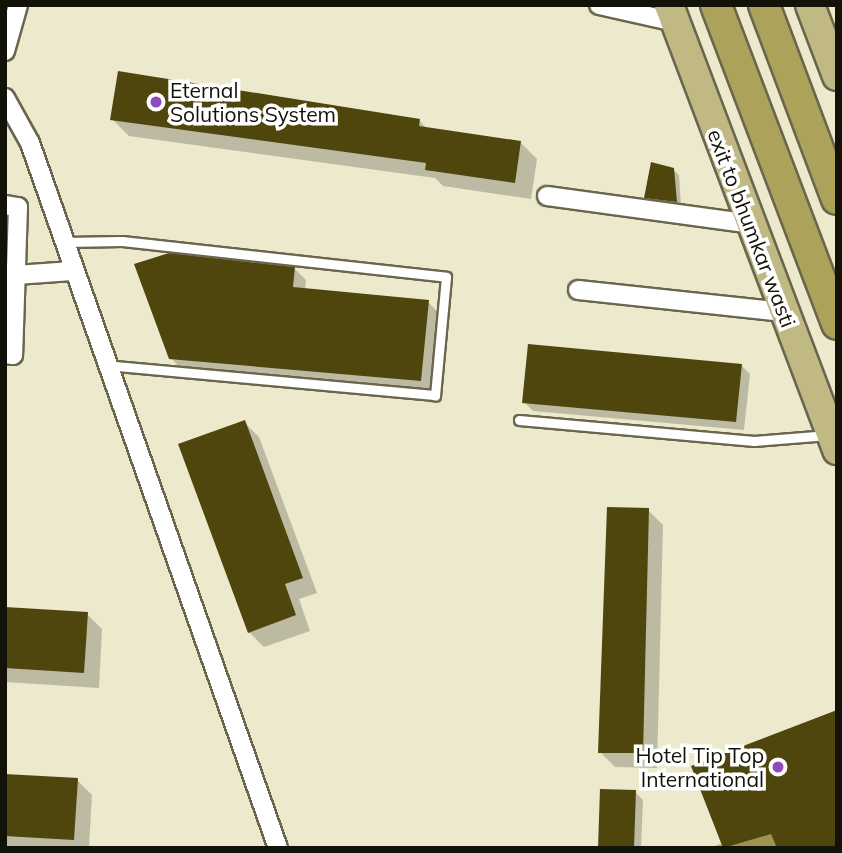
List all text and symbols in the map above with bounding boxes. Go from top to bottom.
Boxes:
place label: Eternal Solutions System [170,77,336,127]
marker: Eternal Solutions System [148,94,164,110]
street label: exit to bhumkar wasti [703,125,801,331]
place label: Hotel Tip Top International [635,742,764,792]
marker: Hotel Tip Top International [770,759,786,775]

